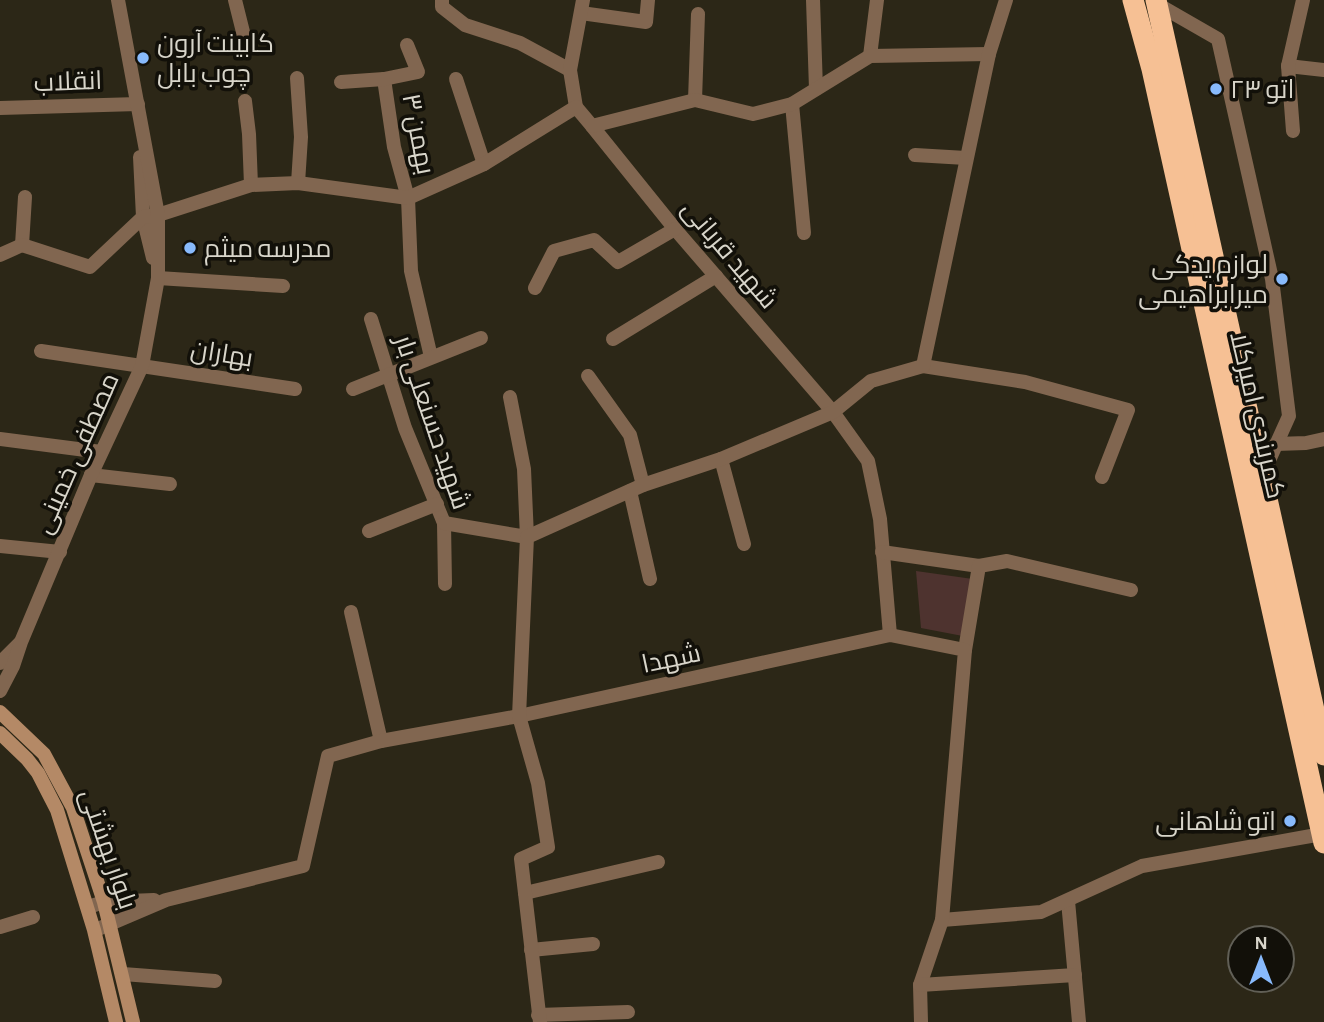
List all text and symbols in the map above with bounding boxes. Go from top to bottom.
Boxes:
place label: کابینت آرون چوب بابل [157,29,274,90]
marker: کابینت آرون چوب بابل [135,50,151,66]
street label: انقلاب [33,68,103,96]
place label: اتو ۲۳ [1230,77,1295,104]
marker: اتو ۲۳ [1208,81,1224,97]
street label: بهمن ۳ [395,92,439,177]
street label: شهید قربانی [675,195,782,315]
place label: مدرسه میثم [204,236,331,266]
marker: مدرسه میثم [182,240,198,256]
place label: لوازم یدکی میرابراهیمی [1138,252,1268,310]
marker: لوازم یدکی میرابراهیمی [1274,271,1290,287]
street label: کمربندی امیرکلا [1224,329,1289,501]
street label: شهید حسنعلی بار [388,330,474,513]
street label: بهاران [188,336,255,374]
street label: مصطفی خمینی [30,369,126,538]
street label: شهدا [639,640,703,680]
street label: بلوار بهشتی [73,786,141,913]
place label: اتو شاهانی [1155,809,1276,837]
marker: اتو شاهانی [1282,813,1298,829]
north arrow [1226,924,1296,994]
text: N [1254,934,1268,953]

